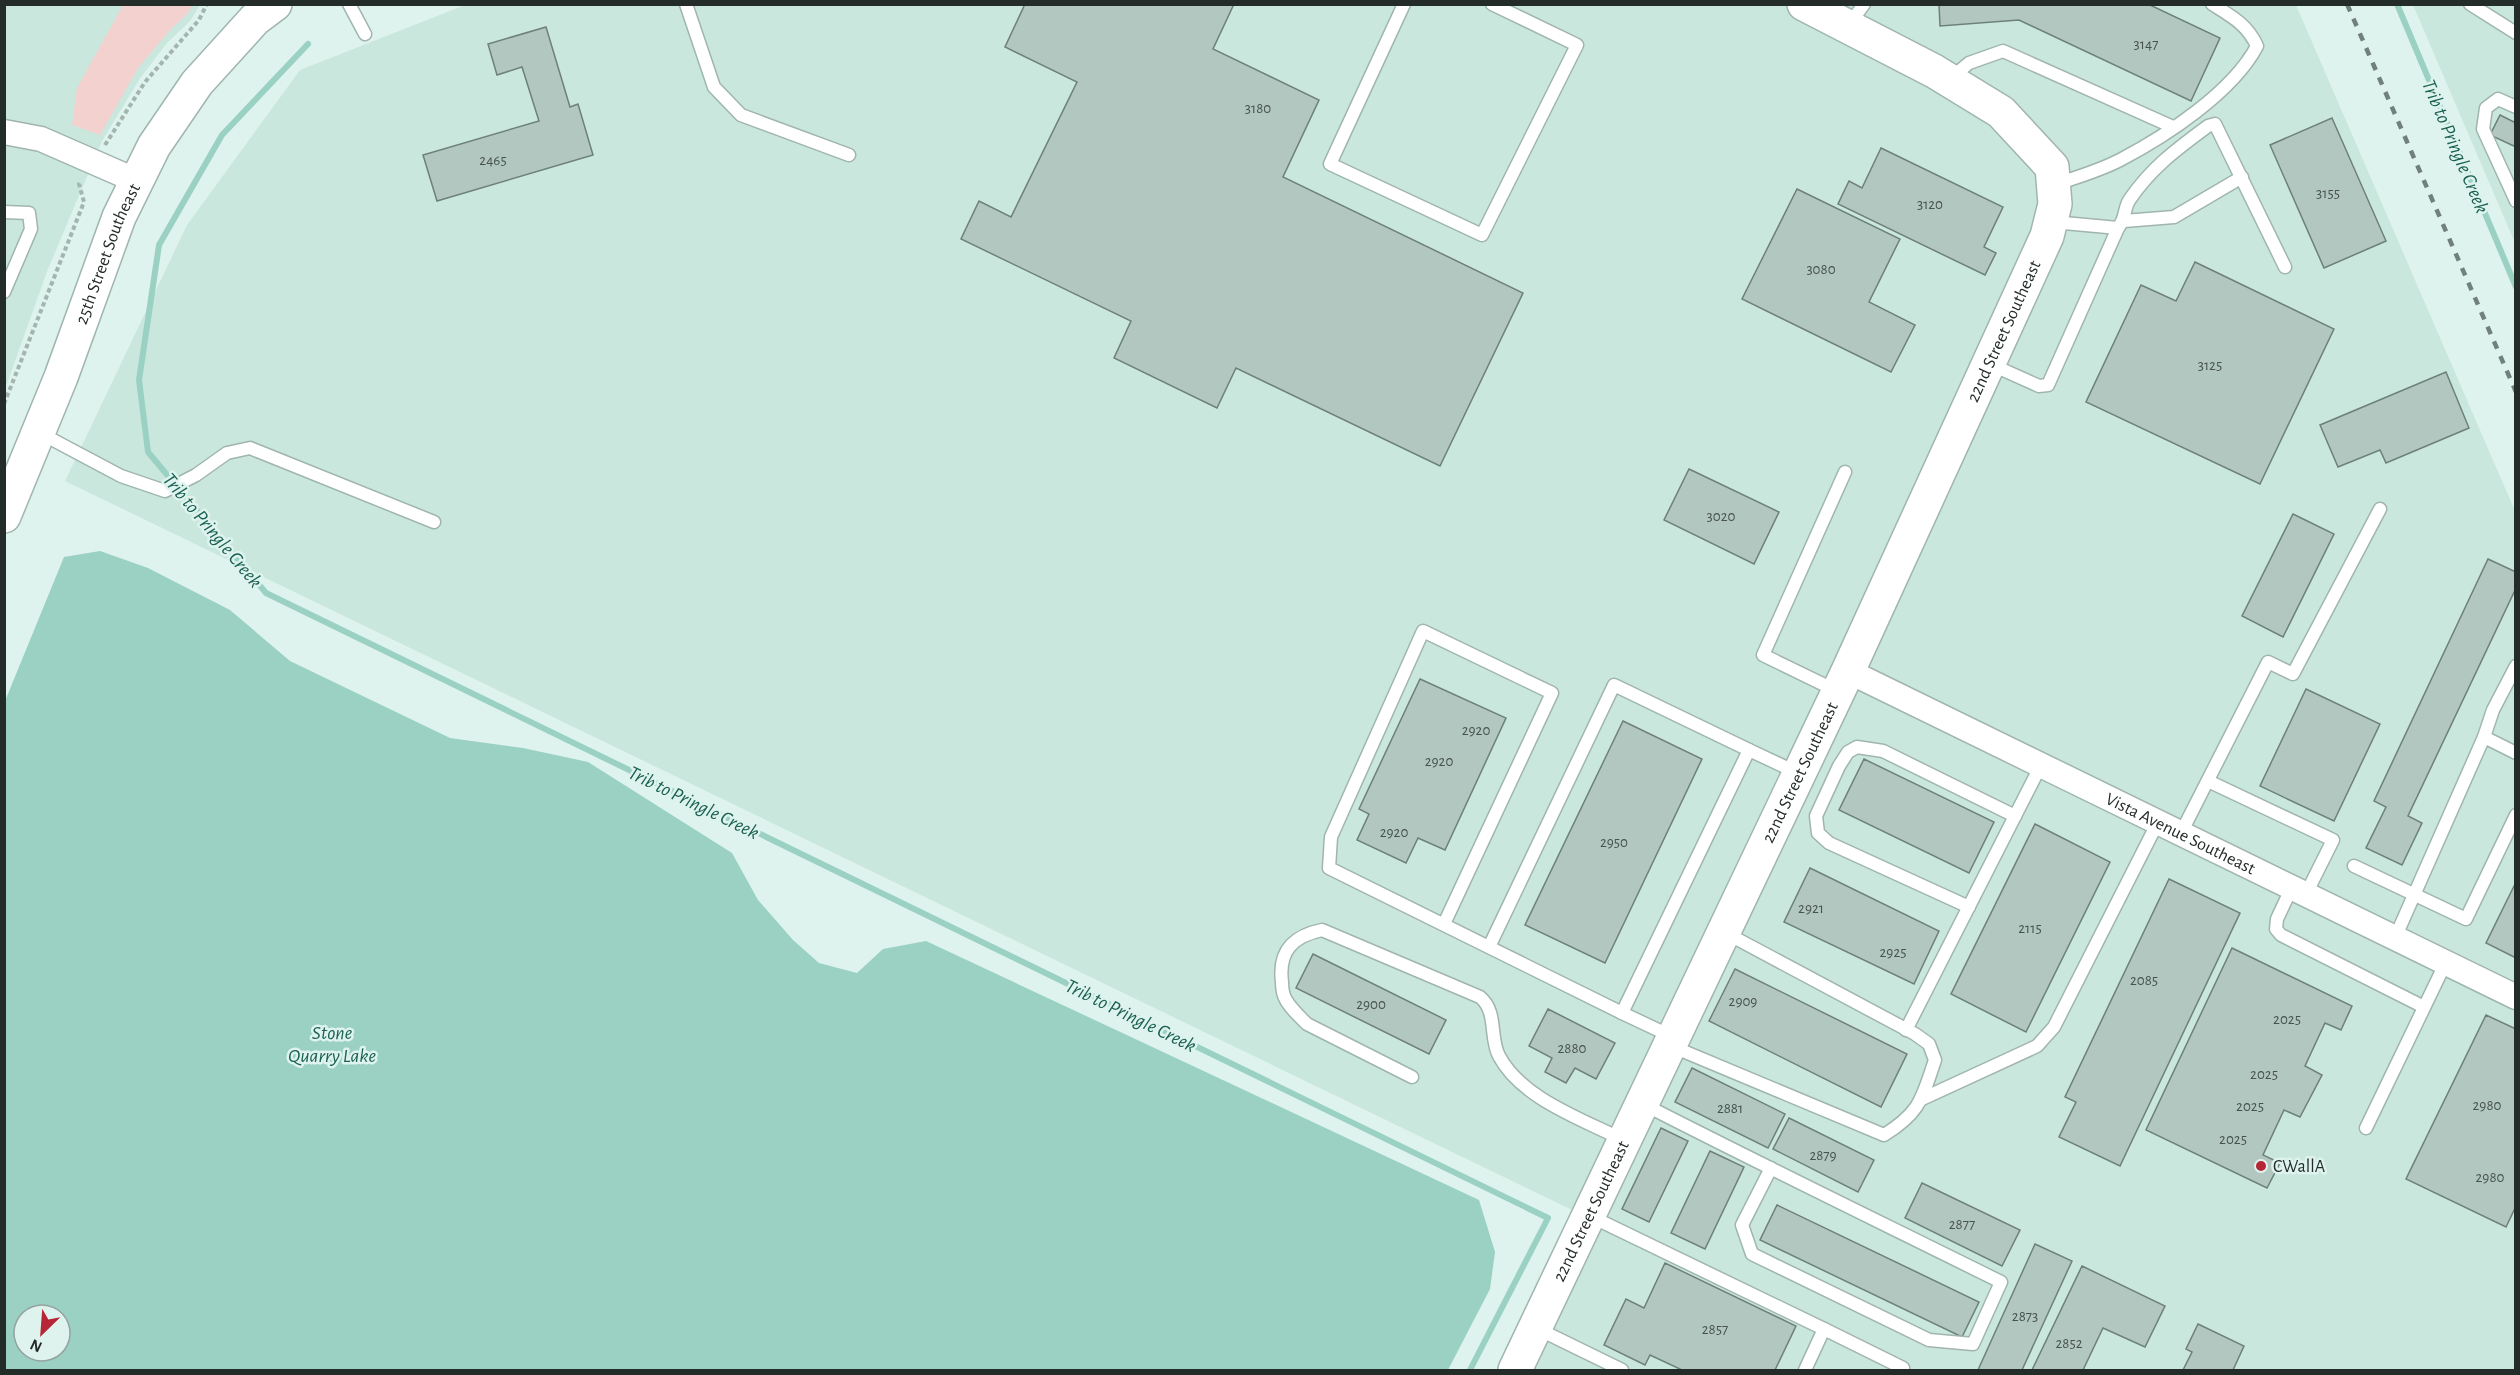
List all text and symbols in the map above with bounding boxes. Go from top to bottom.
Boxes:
house number: 3147 [2134,37,2158,52]
water label: Trib to Pringle Creek [2418,77,2492,216]
house number: 3180 [1245,101,1271,116]
house number: 2465 [479,153,507,168]
street label: 25th Street Southeast [73,181,144,327]
house number: 3155 [2316,186,2340,201]
house number: 3120 [1917,197,1943,212]
street label: 22nd Street Southeast [1964,258,2045,405]
house number: 3080 [1806,262,1836,277]
house number: 3125 [2198,358,2222,373]
water label: Trib to Pringle Creek [159,470,266,592]
house number: 3020 [1707,509,1735,524]
street label: 22nd Street Southeast [1759,699,1842,846]
house number: 2920 [1462,723,1490,738]
house number: 2920 [1425,754,1453,769]
water label: Trib to Pringle Creek [625,763,762,843]
street label: Vista Avenue Southeast [2102,790,2258,878]
house number: 2920 [1380,825,1408,840]
house number: 2950 [1600,835,1628,850]
house number: 2921 [1798,901,1824,916]
house number: 2115 [2018,921,2042,936]
house number: 2925 [1880,945,1906,960]
house number: 2085 [2130,973,2158,988]
water label: Trib to Pringle Creek [1062,976,1199,1056]
house number: 2909 [1729,994,1757,1009]
house number: 2900 [1356,997,1386,1012]
house number: 2025 [2273,1012,2301,1027]
water label: Stone Quarry Lake [288,1023,376,1066]
house number: 2880 [1558,1041,1587,1056]
house number: 2025 [2250,1067,2278,1082]
house number: 2980 [2473,1098,2502,1113]
house number: 2025 [2236,1099,2264,1114]
house number: 2881 [1717,1101,1743,1116]
house number: 2025 [2219,1132,2247,1147]
street label: 22nd Street Southeast [1550,1138,1633,1285]
house number: 2879 [1809,1148,1837,1163]
place label: CWallA [2273,1158,2326,1176]
marker: CWallA [2254,1159,2268,1173]
house number: 2980 [2476,1170,2505,1185]
house number: 2877 [1949,1217,1975,1232]
north arrow [12,1303,72,1363]
house number: 2873 [2012,1309,2038,1324]
house number: 2857 [1702,1322,1728,1337]
text: N [28,1336,45,1355]
house number: 2852 [2055,1336,2083,1351]

